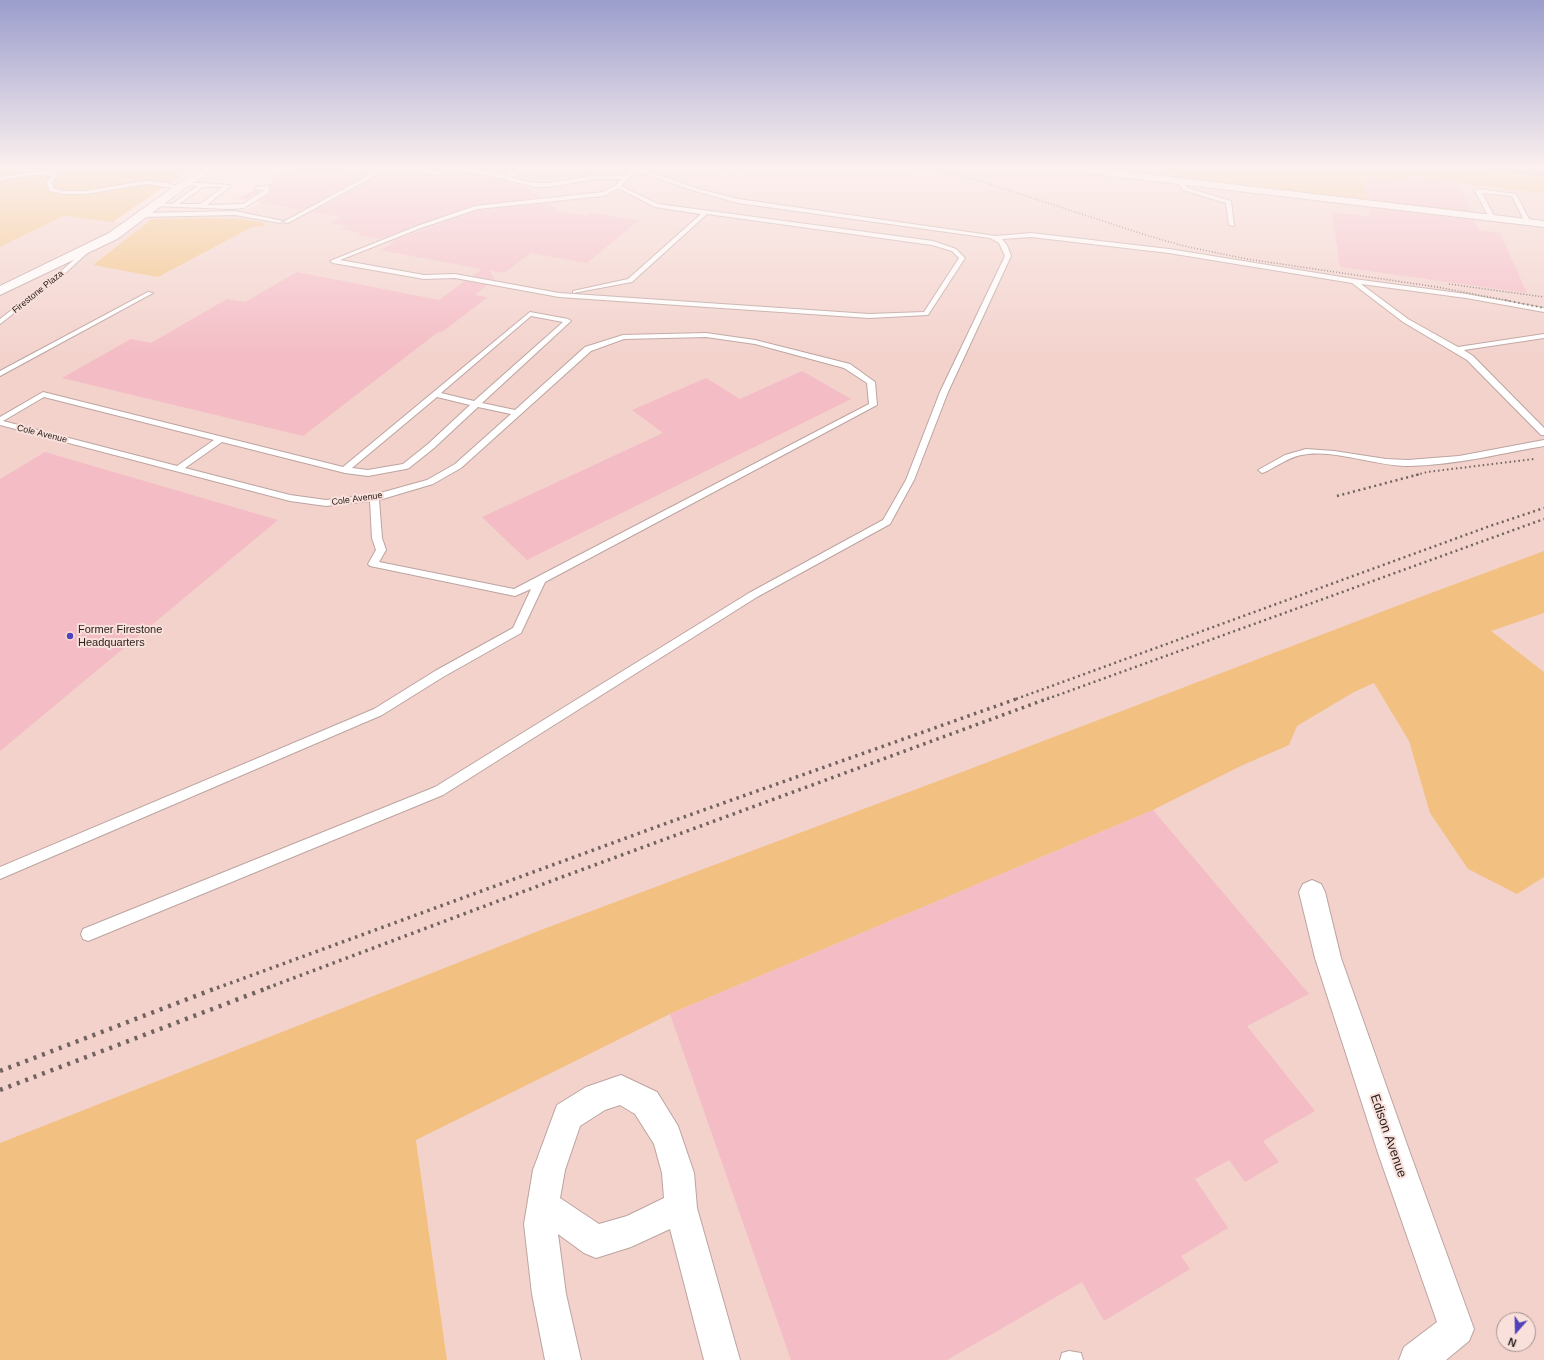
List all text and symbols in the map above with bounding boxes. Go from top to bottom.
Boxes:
street label: Firestone Plaza [10,268,66,316]
street label: Cole Avenue [16,423,68,445]
street label: Cole Avenue [331,490,383,508]
place label: Former Firestone Headquarters [78,623,162,649]
marker: Former Firestone Headquarters [65,631,75,641]
street label: Edison Avenue [1366,1092,1410,1180]
north arrow [1496,1312,1536,1352]
text: N [1506,1335,1518,1349]

